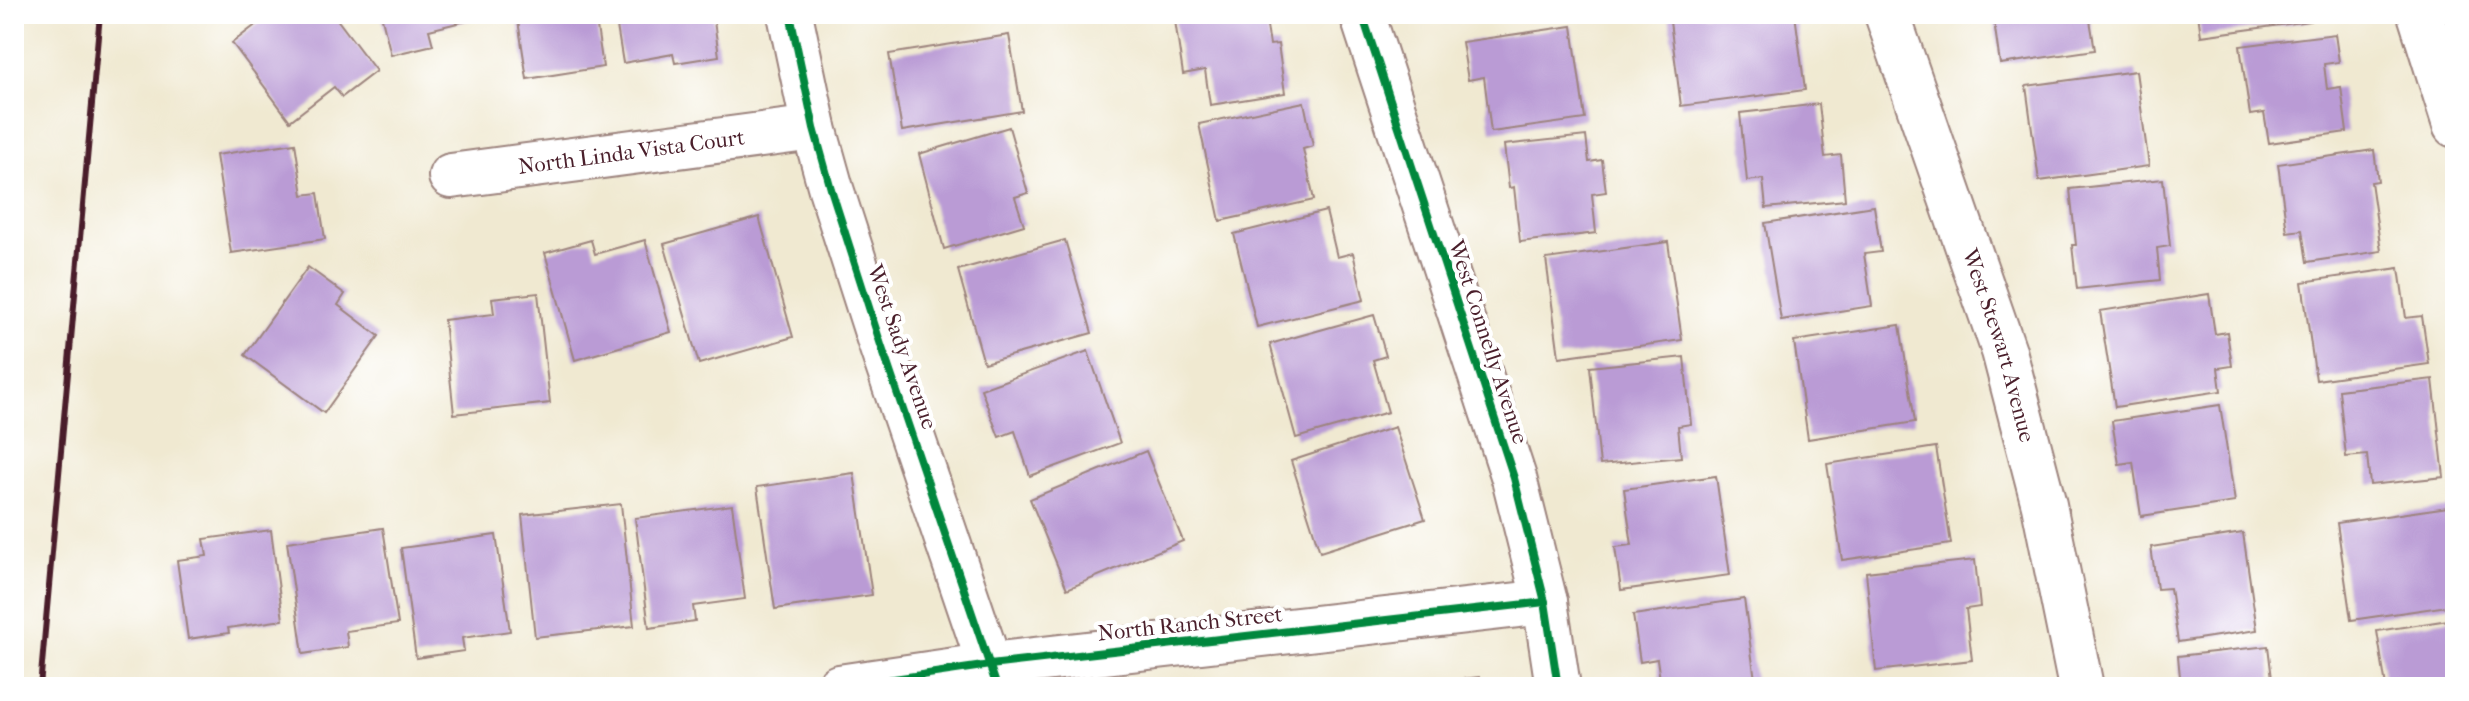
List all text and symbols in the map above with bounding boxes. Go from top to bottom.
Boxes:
street label: North Linda Vista Court [517,124,746,180]
street label: West Connelly Avenue [1442,236,1533,447]
street label: West Stewart Avenue [1956,244,2040,445]
street label: West Sady Avenue [861,260,942,433]
street label: North Ranch Street [1096,601,1284,647]

